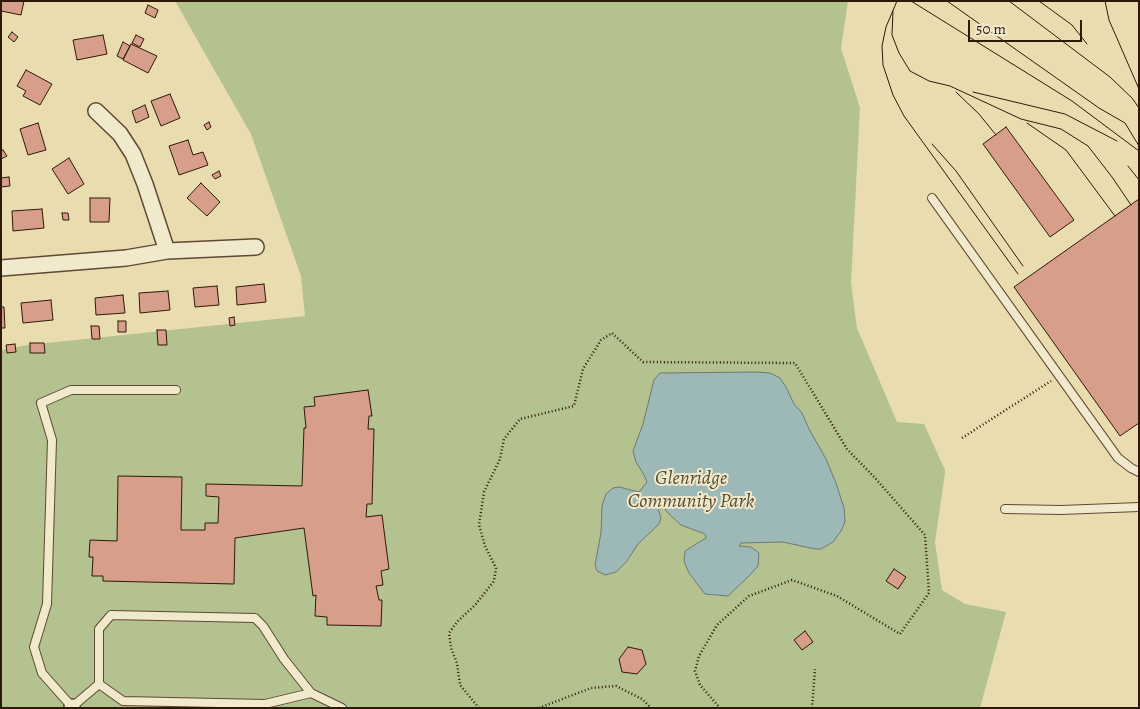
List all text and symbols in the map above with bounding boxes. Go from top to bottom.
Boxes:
scale bar [970,10,1084,42]
text: 50 m [976,19,1006,39]
park label: Glenridge Community Park [628,467,754,514]

